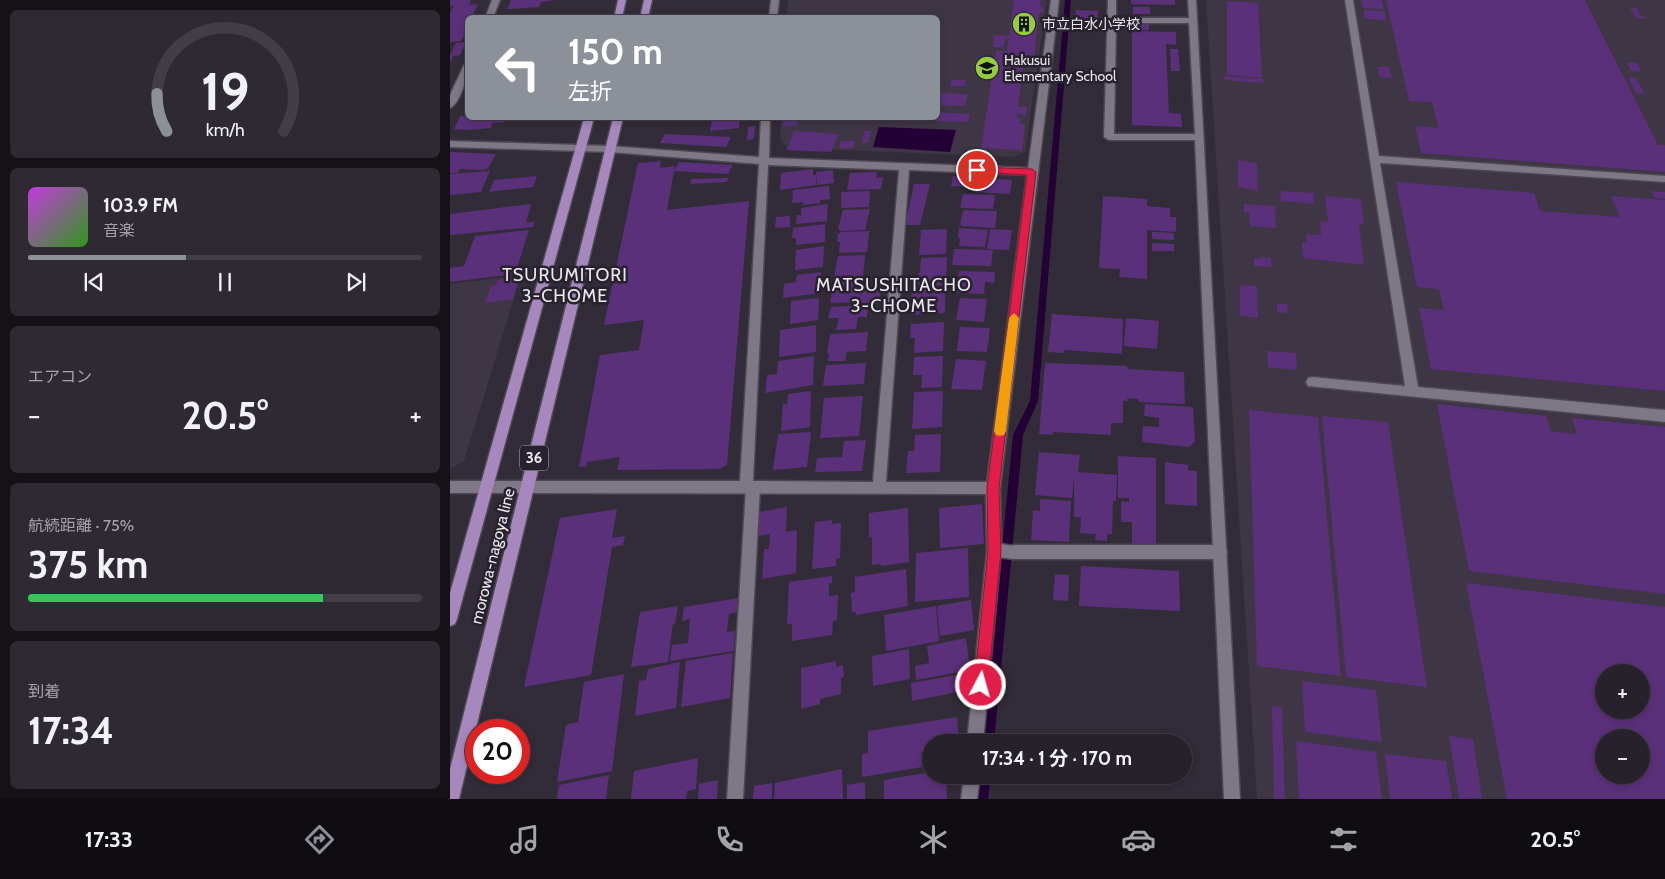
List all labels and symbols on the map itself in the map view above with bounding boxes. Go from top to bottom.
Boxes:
building icon: 市立白水小学校 [1011,11,1037,37]
place label: 市立白水小学校 [1042,15,1140,33]
place label: Hakusui Elementary School [1004,51,1117,85]
school or university icon: Hakusui Elementary School [974,55,1000,81]
pin [956,149,998,191]
district label: TSURUMITORI 3-CHOME [502,264,628,307]
district label: MATSUSHITACHO 3-CHOME [816,274,972,317]
road number: 36 [520,446,548,470]
street label: morowa-nagoya line [466,486,519,626]
position arrow [954,658,1006,710]
speed limit sign: 20 [465,719,530,784]

